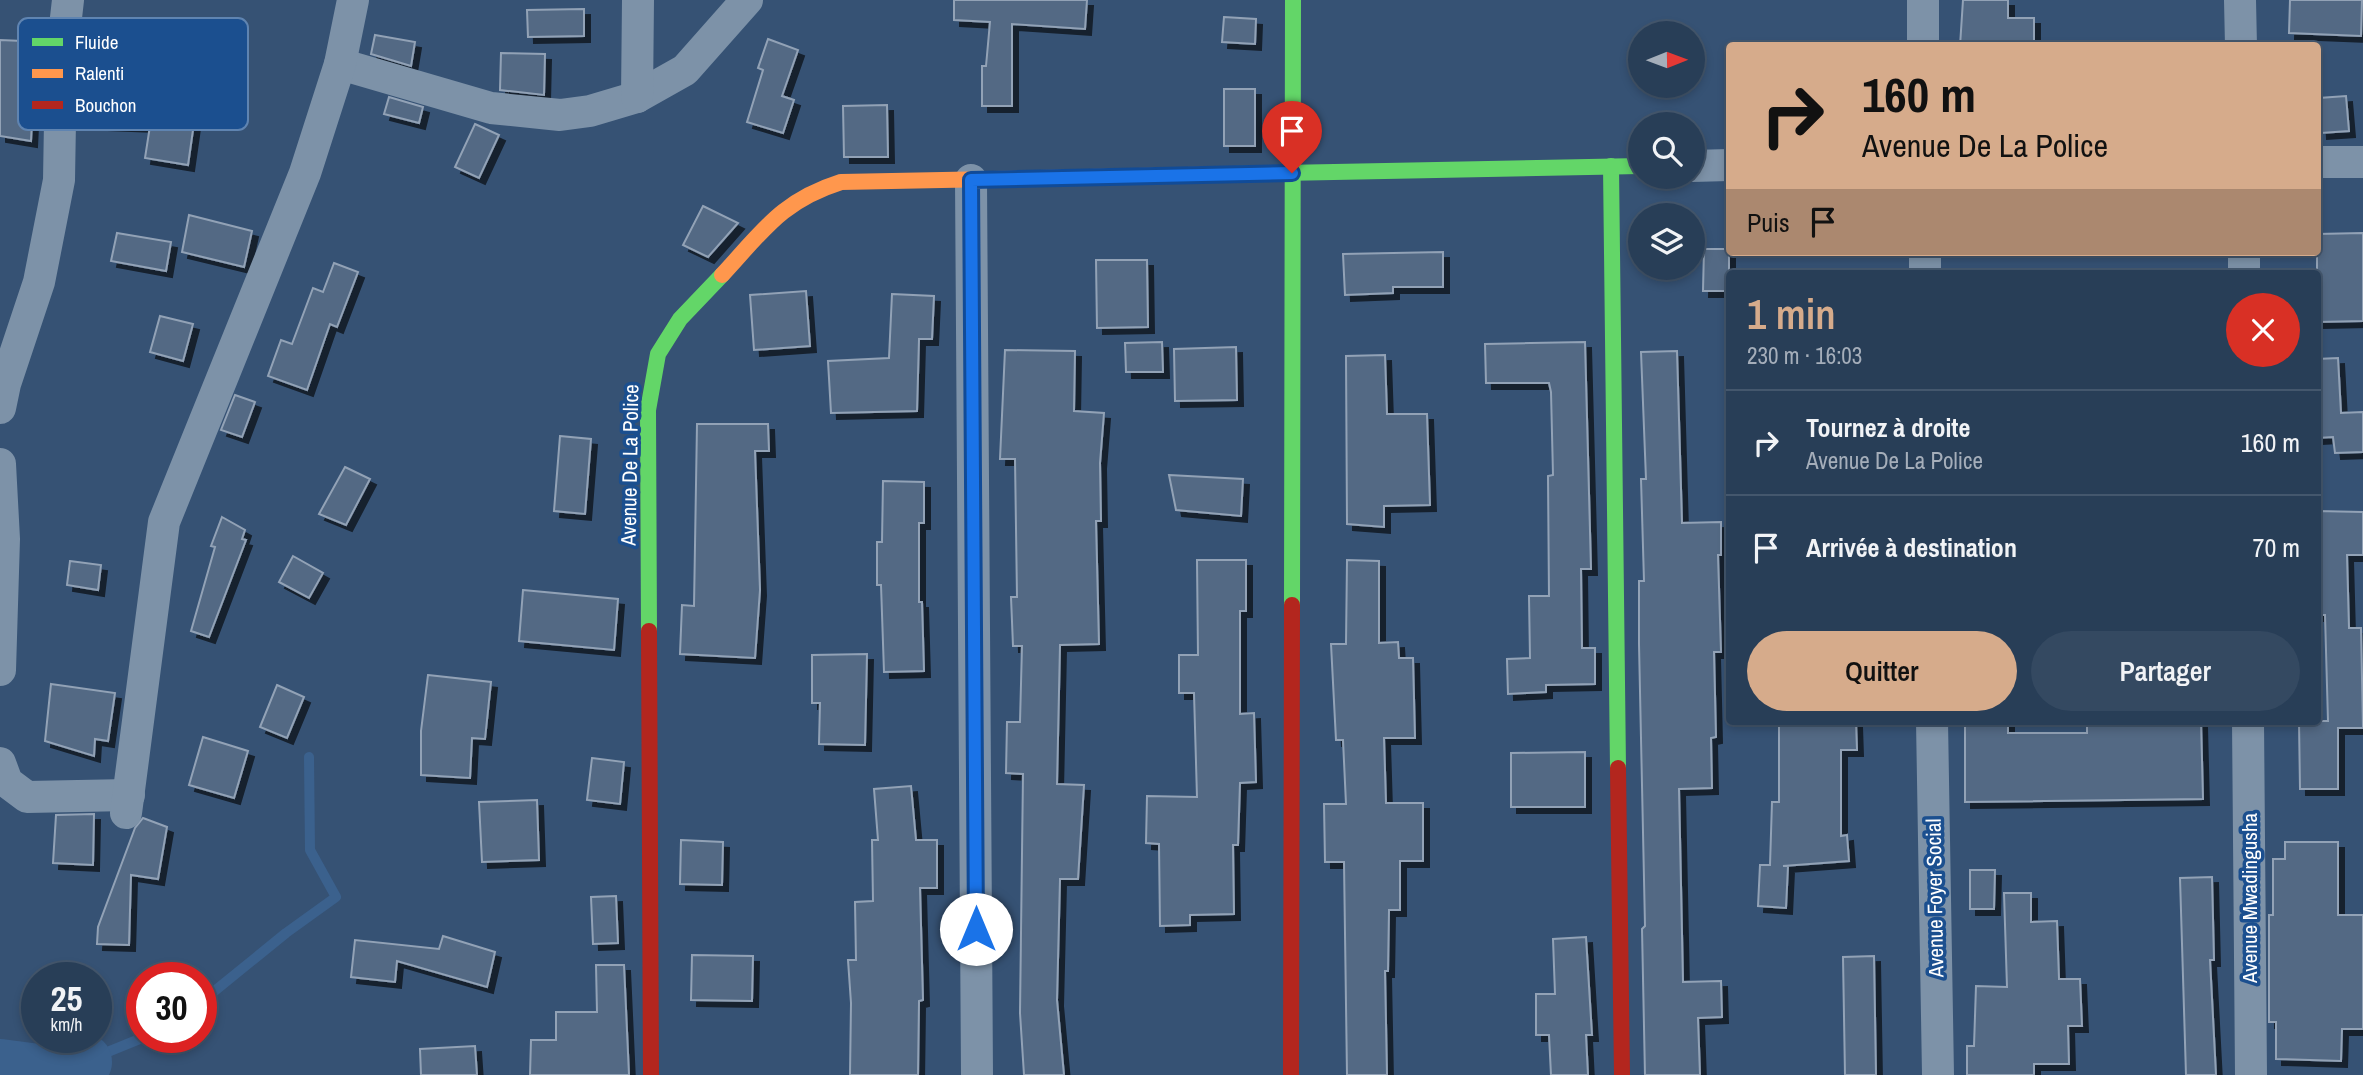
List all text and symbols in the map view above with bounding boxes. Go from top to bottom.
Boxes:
legend [18,18,248,130]
north arrow [1628,21,1704,98]
map controls [1628,21,1705,280]
text: Fluide [75,29,118,55]
text: Ralenti [75,60,124,86]
text: 160 m [1862,61,1976,127]
icon: right [1747,70,1838,161]
text: Bouchon [75,92,137,118]
pin [1262,101,1322,173]
icon: arrive [1273,112,1311,150]
button: search [1628,112,1705,189]
text: Avenue De La Police [1862,124,2108,167]
button: layers [1628,203,1705,280]
icon: arrive [1804,203,1842,241]
text: Puis [1747,205,1790,240]
text: 1 min [1747,286,1836,342]
button: close [2226,293,2300,367]
text: 230 m · 16:03 [1747,340,1862,371]
street label: Avenue De La Police [614,384,645,547]
text: Tournez à droite [1806,410,1970,445]
icon: right [1747,424,1785,462]
text: 160 m [2241,425,2300,460]
text: Avenue De La Police [1806,445,1983,476]
icon: arrive [1747,529,1785,567]
text: Arrivée à destination [1806,530,2017,565]
text: 70 m [2253,530,2300,565]
button: Quitter [1747,631,2017,711]
button: Partager [2031,631,2300,711]
street label: Avenue Mwadingusha [2235,813,2264,984]
street label: Avenue Foyer Social [1919,818,1950,979]
position arrow [939,892,1013,966]
speed limit sign: 30 [126,962,217,1053]
text: 25 [51,975,82,1022]
text: km/h [51,1012,83,1037]

